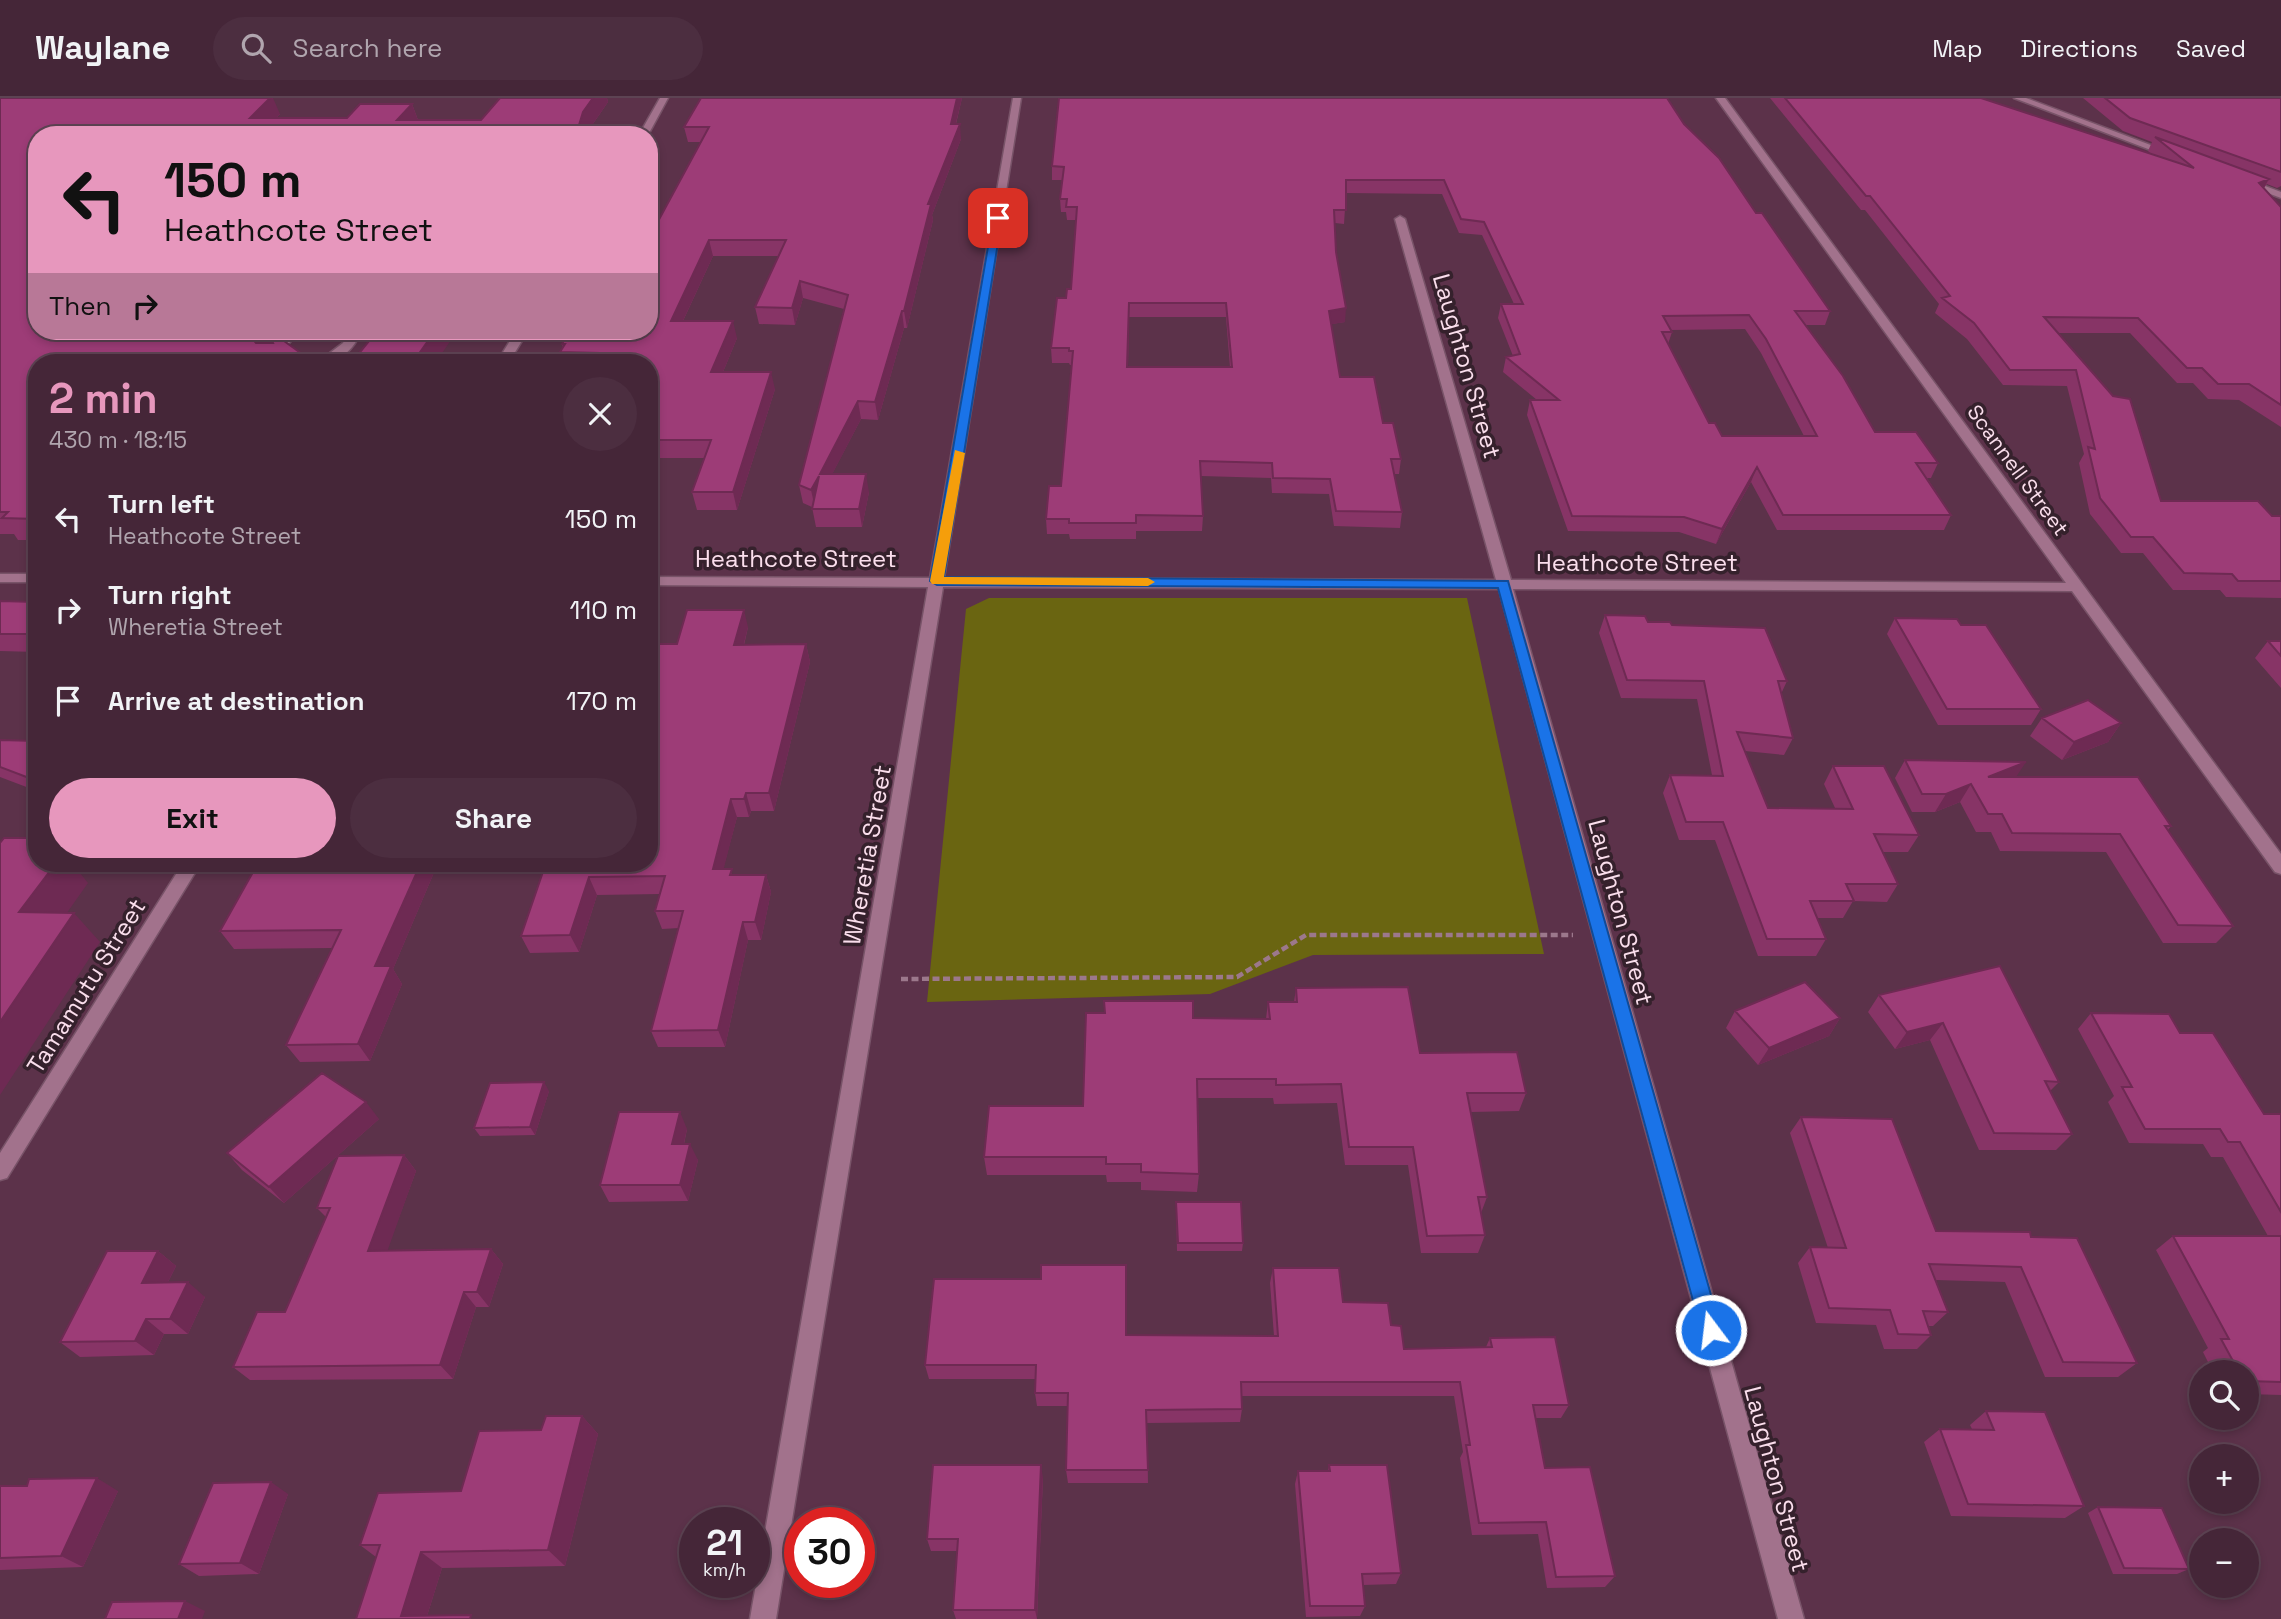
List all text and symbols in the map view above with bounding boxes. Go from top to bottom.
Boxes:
search box [213,17,703,80]
text: Waylane [35,27,171,69]
icon: search [237,29,275,67]
text: Search here [293,31,442,65]
text: Map [1932,33,1982,64]
text: Directions [2020,33,2138,64]
text: Saved [2176,33,2246,64]
text: 150 m [164,149,302,211]
icon: left [49,154,140,245]
pin [968,188,1028,248]
icon: arrive [979,199,1017,237]
text: Heathcote Street [164,210,433,250]
street label: Laughton Street [1426,270,1508,462]
icon: right [126,287,164,325]
text: Then [49,289,112,323]
text: 2 min [49,372,158,425]
button: close [563,377,637,451]
street label: Scannell Street [1961,399,2075,541]
text: 430 m · 18:15 [49,425,187,455]
text: Turn left [108,487,215,521]
icon: left [49,500,87,538]
text: 150 m [565,502,637,536]
text: Heathcote Street [108,521,301,551]
street label: Heathcote Street [695,543,897,574]
street label: Heathcote Street [1536,547,1738,578]
text: Turn right [108,578,232,612]
icon: right [49,591,87,629]
text: 110 m [570,593,637,627]
text: Wheretia Street [108,612,283,642]
icon: arrive [49,682,87,720]
text: Arrive at destination [108,684,365,718]
text: 170 m [566,684,637,718]
street label: Wheretia Street [836,762,898,948]
button: Exit [49,778,336,858]
button: Share [350,778,637,858]
street label: Laughton Street [1581,816,1661,1008]
street label: Tamamutu Street [20,893,152,1079]
position arrow [1674,1293,1748,1367]
map controls [2189,1360,2259,1598]
button: search [2189,1360,2259,1430]
street label: Laughton Street [1737,1383,1817,1575]
button: + [2189,1444,2259,1514]
speed limit sign: 30 [784,1507,875,1598]
text: 21 [706,1521,743,1565]
button: − [2189,1528,2259,1598]
text: km/h [703,1558,746,1581]

